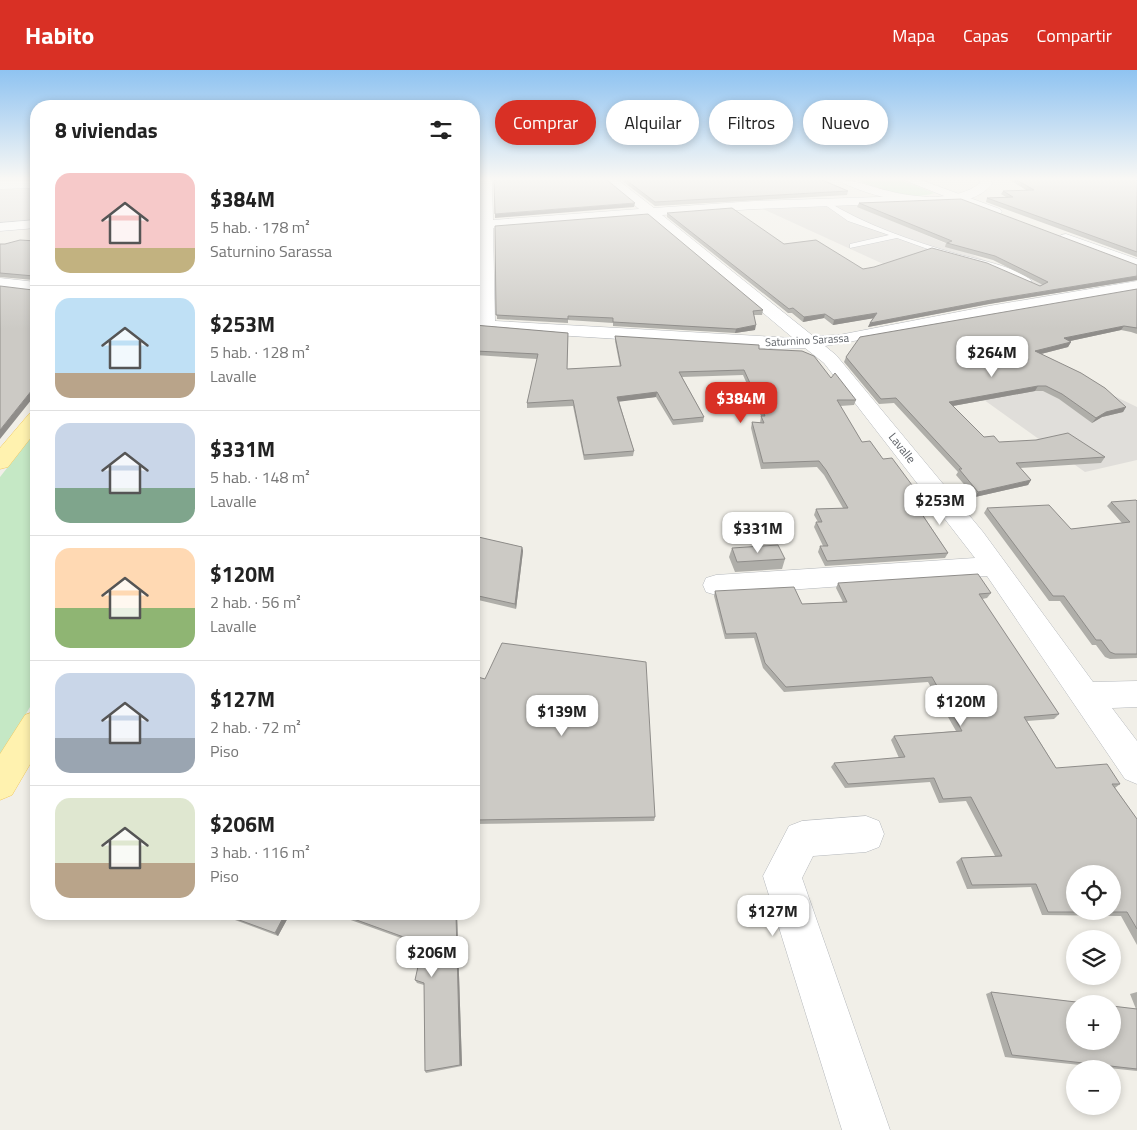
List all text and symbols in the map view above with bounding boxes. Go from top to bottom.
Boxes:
text: Habito [25,17,94,53]
text: Mapa [892,22,935,49]
text: Capas [963,22,1009,49]
text: Compartir [1037,22,1112,49]
chip: Comprar [495,100,596,145]
chip: Alquilar [606,100,699,145]
chip: Filtros [709,100,793,145]
chip: Nuevo [803,100,888,145]
text: 8 viviendas [55,114,158,146]
icon: filters [427,116,455,144]
text: $384M [210,183,275,215]
icon: home [95,193,155,253]
text: 5 hab. · 178 m² [210,215,310,239]
text: Saturnino Sarassa [210,239,332,263]
text: $253M [210,308,275,340]
icon: home [95,318,155,378]
street label: Saturnino Sarassa [765,330,850,350]
pin: $264M [957,336,1027,378]
text: 5 hab. · 128 m² [210,340,310,364]
text: $264M [967,340,1017,364]
text: Lavalle [210,364,257,388]
pin: $384M [706,382,776,424]
text: $384M [716,386,766,410]
street label: Lavalle [884,428,921,467]
text: $331M [210,433,275,465]
icon: home [95,443,155,503]
text: 5 hab. · 148 m² [210,465,310,489]
pin: $253M [905,484,975,526]
text: $253M [915,488,965,512]
text: Lavalle [210,489,257,513]
pin: $331M [723,512,793,554]
text: $331M [733,516,783,540]
text: $120M [210,558,275,590]
icon: home [95,568,155,628]
text: 2 hab. · 56 m² [210,590,301,614]
text: Lavalle [210,614,257,638]
text: $127M [210,683,275,715]
pin: $120M [926,684,996,727]
text: $120M [936,689,986,713]
icon: home [95,693,155,753]
pin: $139M [527,694,597,737]
text: $139M [537,699,587,723]
text: 2 hab. · 72 m² [210,715,301,739]
text: Piso [210,739,239,763]
text: $206M [210,808,275,840]
icon: home [95,818,155,878]
text: 3 hab. · 116 m² [210,840,310,864]
text: Piso [210,864,239,888]
map controls [1066,865,1121,1115]
button: locate [1066,865,1121,920]
pin: $127M [738,894,808,937]
text: $127M [748,899,798,923]
button: layers [1066,930,1121,985]
pin: $206M [397,936,467,978]
text: $206M [407,940,457,964]
button: + [1066,995,1121,1050]
button: − [1066,1060,1121,1115]

